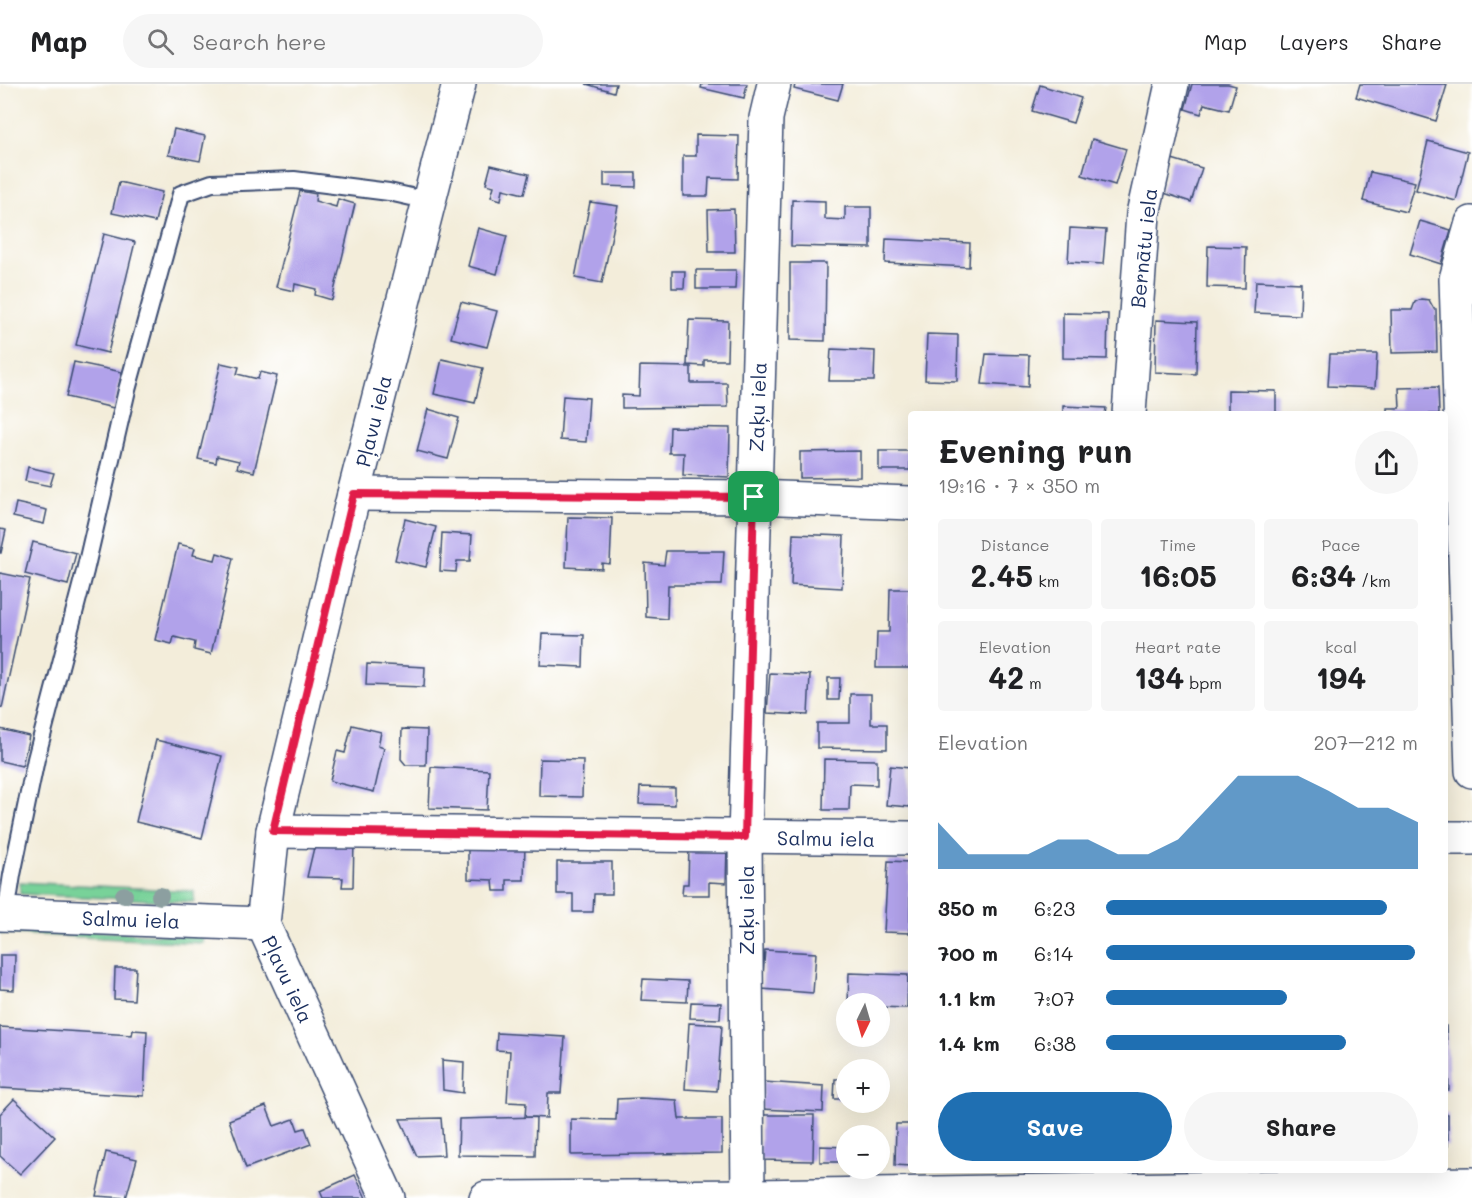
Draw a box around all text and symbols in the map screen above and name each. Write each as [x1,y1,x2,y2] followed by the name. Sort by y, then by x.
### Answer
[123,14,543,68] search box
[30,23,87,59] text: Map
[144,25,177,58] icon: search
[192,27,326,56] text: Search here
[1204,28,1247,55] text: Map
[1280,28,1349,55] text: Layers
[1382,28,1442,55] text: Share
[1124,187,1162,309] street label: Bernātu iela
[742,362,773,452] street label: Zaķu iela
[349,372,398,470] street label: Pļavu iela
[938,428,1132,471] text: Evening run
[1355,431,1418,494] button: share
[728,471,779,522] pin
[938,472,1100,498] text: 19:16 · 7 × 350 m
[737,480,770,513] icon: arrive
[981,534,1049,555] text: Distance
[1160,534,1196,555] text: Time
[1321,534,1361,555] text: Pace
[971,555,1033,595] text: 2.45
[1139,555,1217,595] text: 16:05
[1291,555,1356,595] text: 6:34
[1033,570,1059,591] text: km
[1356,570,1391,591] text: /km
[979,636,1051,657] text: Elevation
[1135,636,1221,657] text: Heart rate
[1325,636,1357,657] text: kcal
[988,657,1024,697] text: 42
[1134,657,1184,697] text: 134
[1316,657,1366,697] text: 194
[1024,672,1042,693] text: m
[1184,672,1222,693] text: bpm
[938,729,1028,755] text: Elevation
[1313,729,1418,755] text: 207–212 m
[777,824,875,852] street label: Salmu iela
[733,865,760,955] street label: Zaķu iela
[938,895,998,921] text: 350 m
[1034,895,1075,921] text: 6:23
[82,904,180,934] street label: Salmu iela
[256,931,320,1027] street label: Pļavu iela
[938,940,998,966] text: 700 m
[1034,940,1073,966] text: 6:14
[938,985,996,1011] text: 1.1 km
[1034,985,1075,1011] text: 7:07
[836,993,890,1047] north arrow
[836,993,890,1179] map controls
[938,1030,1000,1056] text: 1.4 km
[1034,1030,1076,1056] text: 6:38
[836,1059,890,1113] button: +
[938,1092,1172,1161] button: Save
[1184,1092,1418,1161] button: Share
[836,1125,890,1179] button: −

